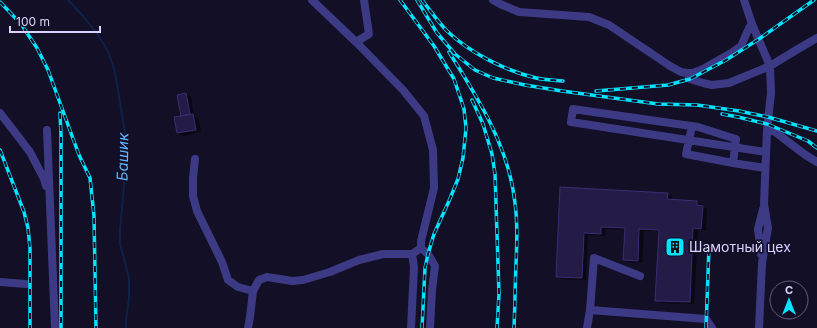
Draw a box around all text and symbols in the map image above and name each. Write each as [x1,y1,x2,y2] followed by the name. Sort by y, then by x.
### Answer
[10,8,100,34] scale bar
[16,14,50,29] text: 100 m
[113,132,132,181] water label: Башик
[664,236,686,258] building icon: Шамотный цех
[689,238,791,255] place label: Шамотный цех
[769,280,809,320] north arrow
[785,283,793,297] text: С

